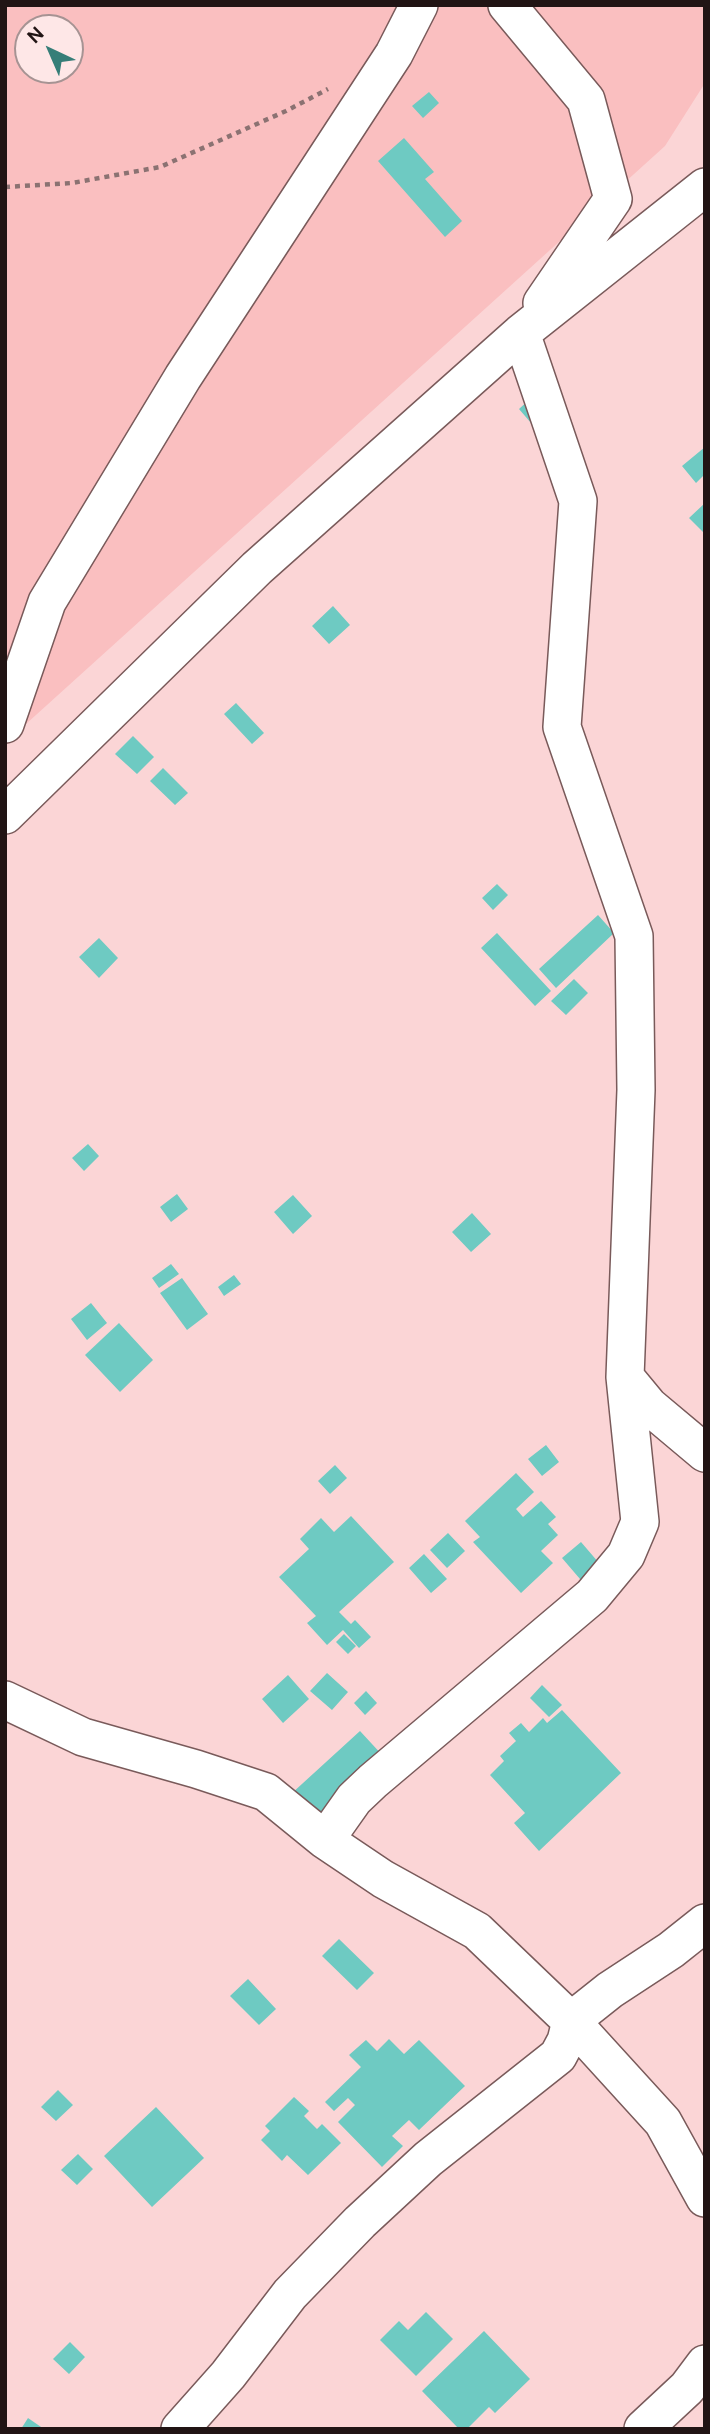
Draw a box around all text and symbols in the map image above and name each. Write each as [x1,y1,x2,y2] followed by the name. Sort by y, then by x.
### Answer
[14,14,84,84] north arrow
[22,21,49,49] text: N

